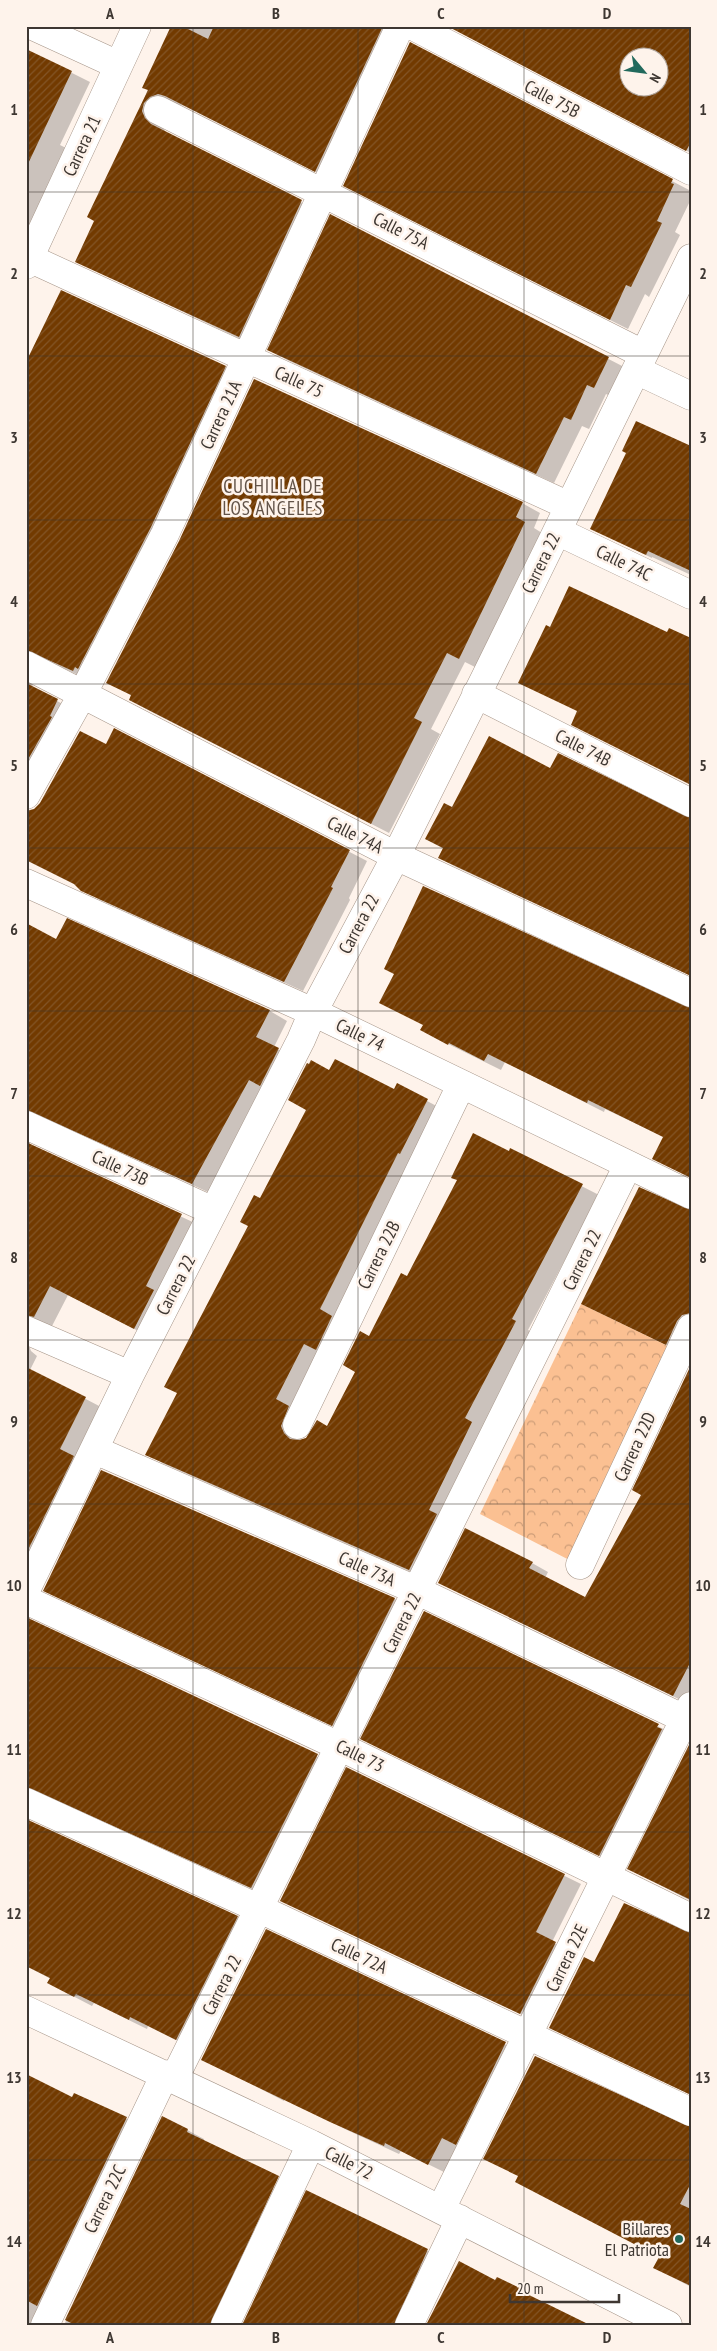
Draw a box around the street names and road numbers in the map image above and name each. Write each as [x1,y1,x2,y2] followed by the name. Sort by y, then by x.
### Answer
[521,74,584,123] street label: Calle 75B
[57,112,106,180] street label: Carrera 21
[369,207,433,255] street label: Calle 75A
[271,360,327,403] street label: Calle 75
[195,376,247,453] street label: Carrera 21A
[516,529,565,597] street label: Carrera 22
[593,539,656,586] street label: Calle 74C
[551,724,615,771] street label: Calle 74B
[323,811,387,859] street label: Calle 74A
[333,890,384,958] street label: Carrera 22
[332,1013,388,1056] street label: Calle 74
[88,1145,152,1191] street label: Calle 73B
[352,1217,405,1293] street label: Carrera 22B
[557,1226,606,1294] street label: Carrera 22
[151,1251,200,1319] street label: Carrera 22
[608,1408,661,1485] street label: Carrera 22D
[335,1546,400,1591] street label: Calle 73A
[377,1589,426,1657] street label: Carrera 22
[332,1734,388,1777] street label: Calle 73
[540,1920,593,1995] street label: Carrera 22E
[327,1933,392,1979] street label: Calle 72A
[197,1951,246,2019] street label: Carrera 22
[321,2141,377,2184] street label: Calle 72
[78,2161,131,2237] street label: Carrera 22C

